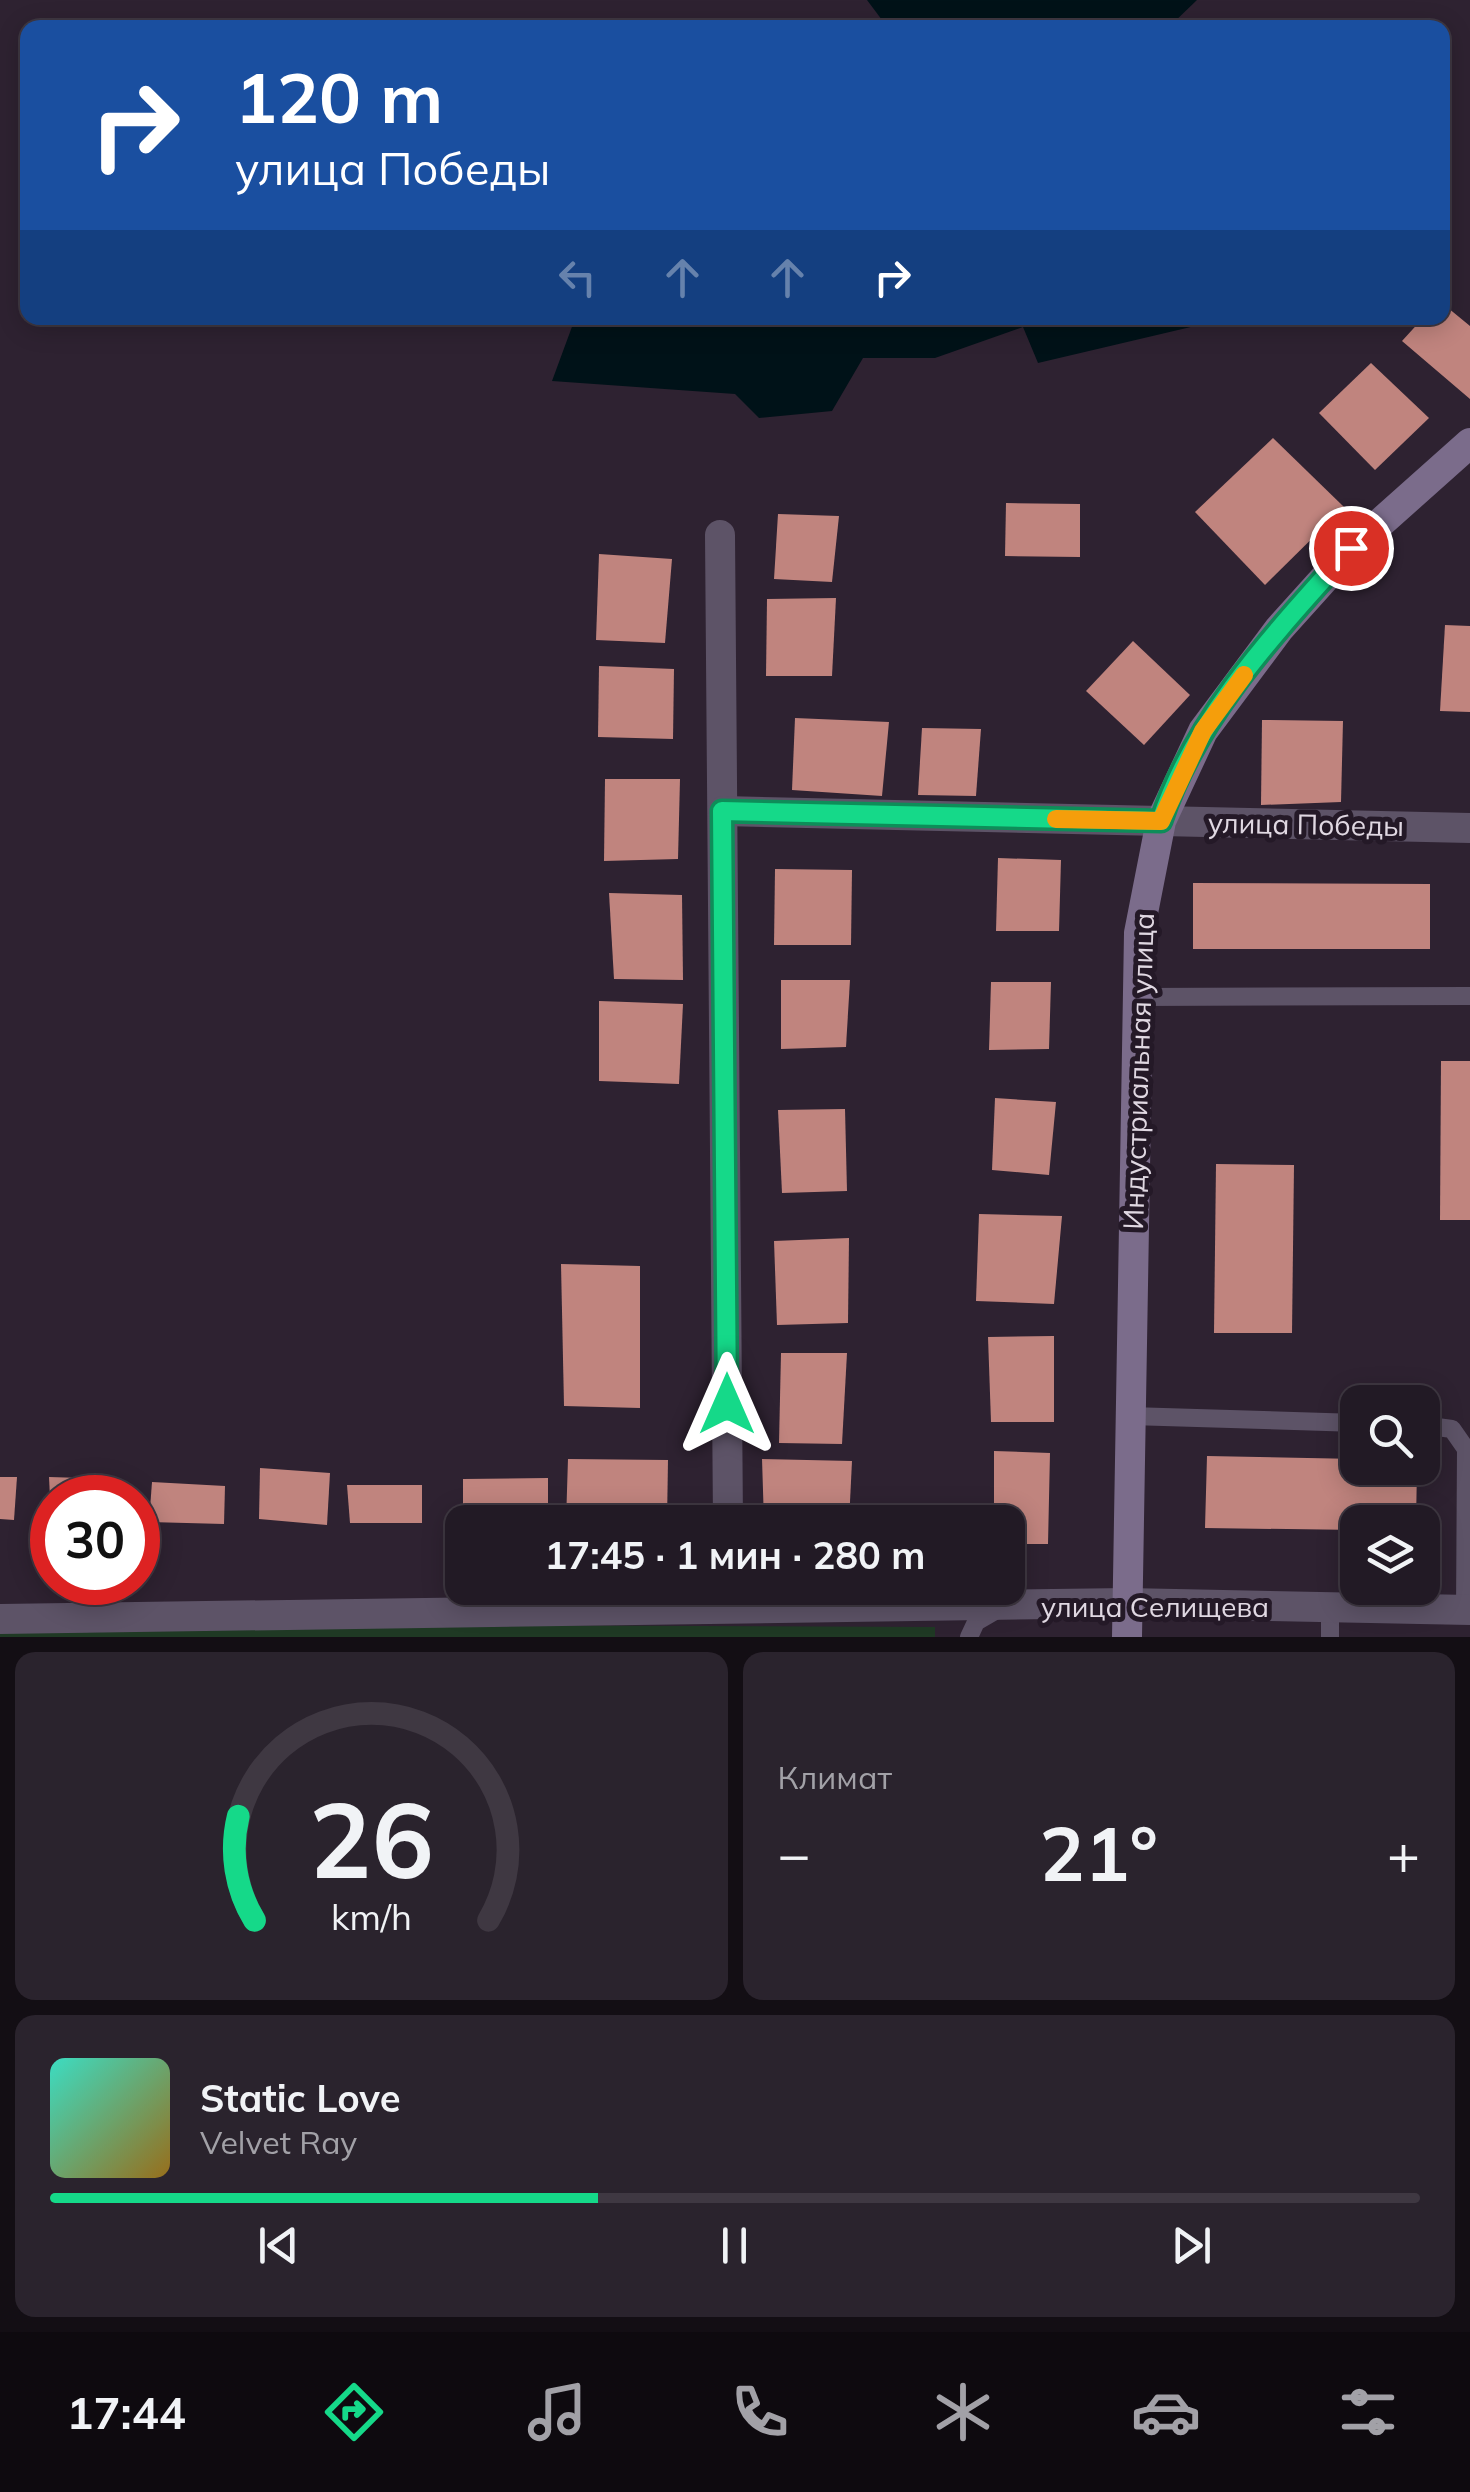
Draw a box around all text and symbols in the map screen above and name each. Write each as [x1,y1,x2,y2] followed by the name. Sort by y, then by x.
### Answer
[235,53,443,141] text: 120 m
[70,60,200,190] icon: right
[235,140,550,196] text: улица Победы
[550,250,605,305] icon: left
[655,250,710,305] icon: ahead
[760,250,815,305] icon: ahead
[865,250,920,305] icon: right
[1309,506,1394,591] pin
[1324,521,1379,576] icon: arrive
[1208,805,1404,843] street label: улица Победы
[1115,912,1161,1230] street label: Индустриальная улица
[675,1352,779,1456] position arrow
[1340,1385,1440,1605] map controls
[1340,1385,1440,1485] button: search
[30,1475,160,1605] speed limit sign: 30
[1340,1505,1440,1605] button: layers
[545,1531,925,1579] text: 17:45 · 1 мин · 280 m
[1041,1589,1269,1624] street label: улица Селищева
[778,1757,892,1797] text: Климат
[309,1773,434,1904] text: 26
[1040,1806,1158,1900] text: 21°
[778,1819,811,1888] text: −
[1387,1819,1420,1888] text: +
[331,1894,412,1939] text: km/h
[200,2074,401,2122] text: Static Love
[200,2122,357,2162] text: Velvet Ray
[251,2218,306,2273] icon: previous
[707,2218,762,2273] icon: pause
[1164,2218,1219,2273] icon: next
[319,2377,389,2447] icon: directions
[522,2377,592,2447] icon: music
[725,2377,795,2447] icon: phone
[928,2377,998,2447] icon: climate
[1131,2377,1201,2447] icon: car
[1333,2377,1403,2447] icon: filters
[66,2384,186,2440] text: 17:44

